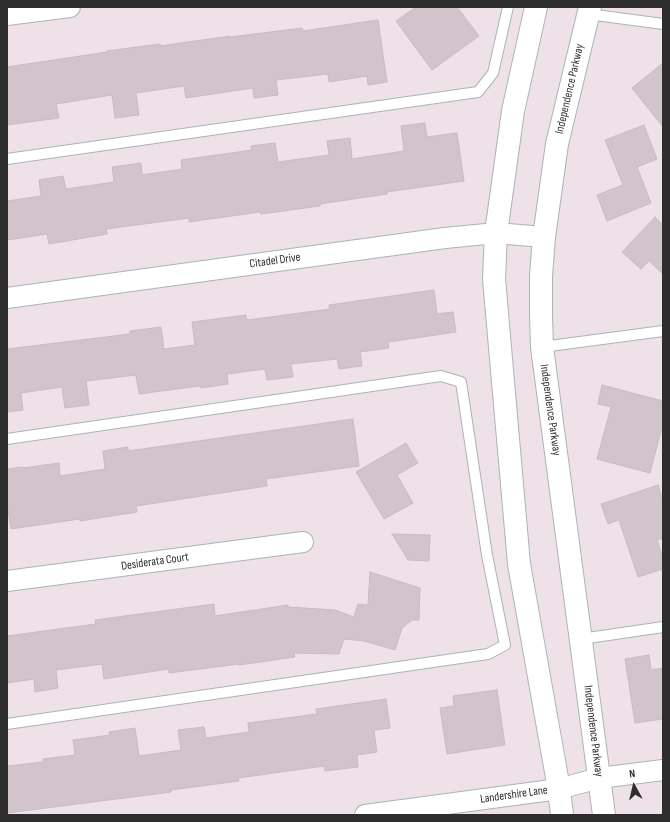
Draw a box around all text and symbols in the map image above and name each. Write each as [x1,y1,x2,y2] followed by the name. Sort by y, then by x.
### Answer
[553,43,587,135] street label: Independence Parkway
[249,250,301,272] street label: Citadel Drive
[536,363,564,457] street label: Independence Parkway
[120,550,190,574] street label: Desiderata Court
[580,684,606,778] street label: Independence Parkway
[614,766,654,806] north arrow
[628,767,636,780] text: N
[479,783,549,807] street label: Landershire Lane

